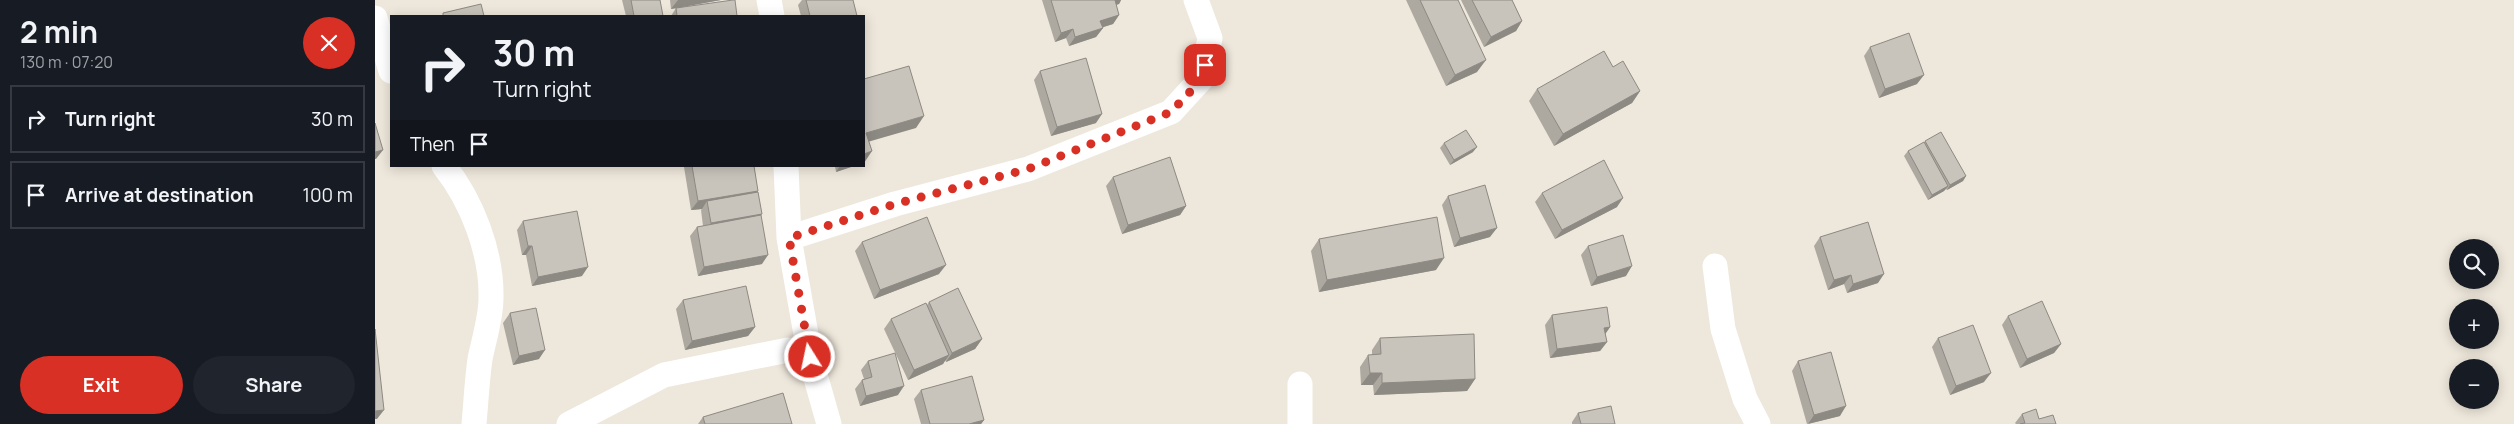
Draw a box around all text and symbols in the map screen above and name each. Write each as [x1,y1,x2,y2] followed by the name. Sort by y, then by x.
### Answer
[20,11,98,52] text: 2 min
[303,17,355,69] button: close
[493,29,575,77] text: 30 m
[410,35,475,100] icon: right
[1184,44,1226,86] pin
[20,51,113,73] text: 130 m · 07:20
[1191,51,1219,79] icon: arrive
[493,74,591,104] text: Turn right
[22,105,50,133] icon: right
[65,106,155,132] text: Turn right
[311,106,353,132] text: 30 m
[465,130,493,158] icon: arrive
[410,131,455,157] text: Then
[22,181,50,209] icon: arrive
[65,182,254,208] text: Arrive at destination
[302,182,353,208] text: 100 m
[2449,239,2499,409] map controls
[2449,239,2499,289] button: search
[2449,299,2499,349] button: +
[783,330,835,382] position arrow
[20,356,183,414] button: Exit
[193,356,355,414] button: Share
[2449,359,2499,409] button: −

